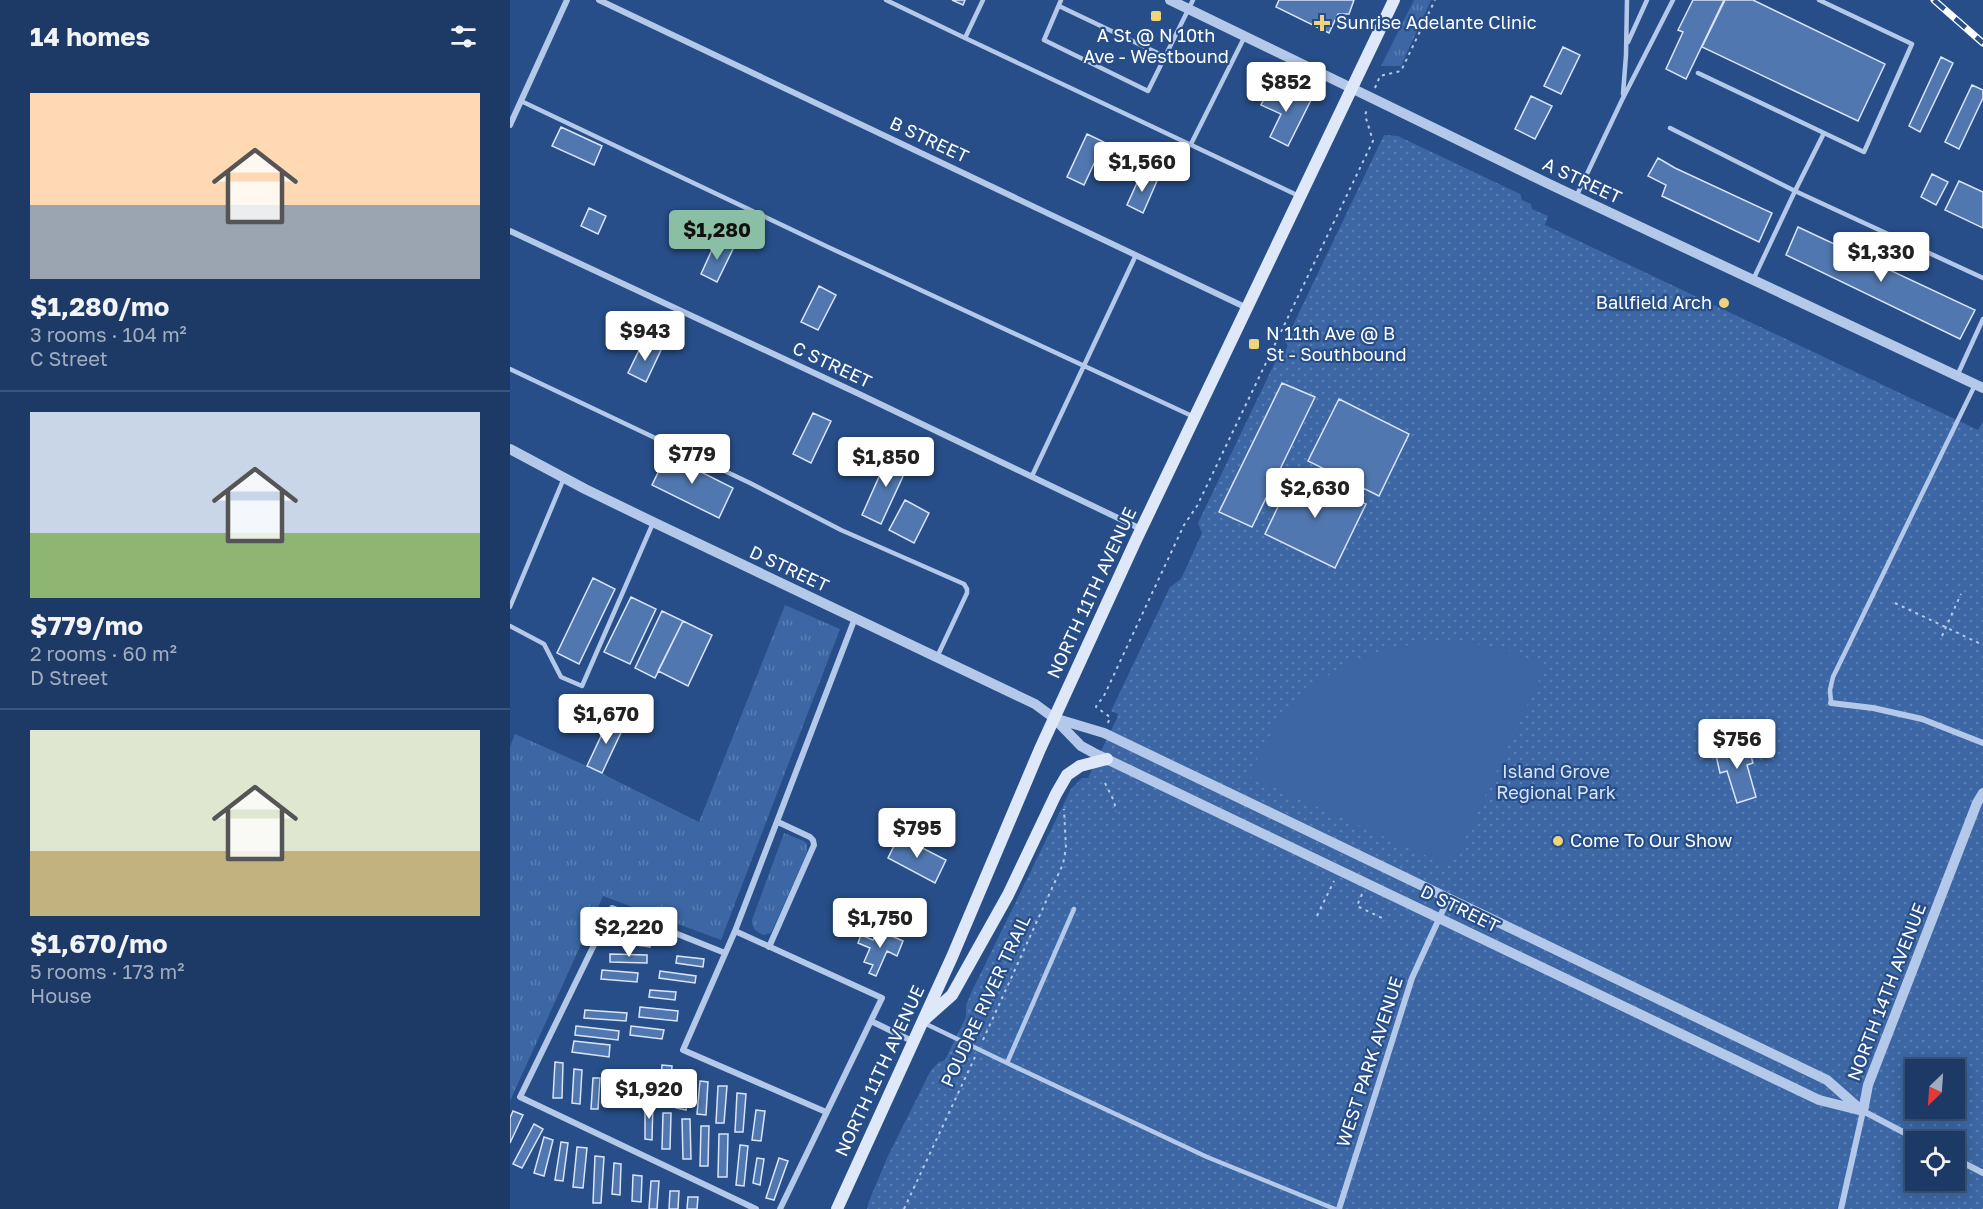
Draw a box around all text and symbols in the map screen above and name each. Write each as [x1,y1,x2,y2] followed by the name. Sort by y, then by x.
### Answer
[1149,9,1163,23] marker: A St @ N 10th Ave - Westbound
[1336,11,1537,33] place label: Sunrise Adelante Clinic
[1313,14,1331,32] marker: Sunrise Adelante Clinic
[447,20,480,53] icon: filters
[30,21,150,52] text: 14 homes
[1083,24,1229,67] place label: A St @ N 10th Ave - Westbound
[1250,62,1322,113] pin: $852
[1261,69,1311,93] text: $852
[886,111,972,167] street label: B STREET
[201,132,309,240] icon: home
[1093,142,1191,193] pin: $1,560
[1108,149,1176,173] text: $1,560
[1539,152,1625,208] street label: A STREET
[668,210,766,261] pin: $1,280
[683,217,751,241] text: $1,280
[1832,232,1930,283] pin: $1,330
[1847,239,1915,263] text: $1,330
[30,291,169,322] text: $1,280/mo
[1596,291,1712,313] place label: Ballfield Arch
[1717,296,1731,310] marker: Ballfield Arch
[609,311,681,362] pin: $943
[620,318,670,342] text: $943
[30,322,187,346] text: 3 rooms · 104 m²
[1266,322,1407,365] place label: N 11th Ave @ B St - Southbound
[789,336,875,392] street label: C STREET
[1247,337,1261,351] marker: N 11th Ave @ B St - Southbound
[30,346,108,370] text: C Street
[656,434,728,485] pin: $779
[837,437,935,488] pin: $1,850
[668,441,716,465] text: $779
[852,444,920,468] text: $1,850
[201,451,309,559] icon: home
[1266,468,1364,519] pin: $2,630
[1280,475,1350,499] text: $2,630
[1042,503,1140,682] street label: NORTH 11TH AVENUE
[746,540,833,596] street label: D STREET
[30,610,143,641] text: $779/mo
[30,641,177,665] text: 2 rooms · 60 m²
[30,665,108,689] text: D Street
[557,694,655,745] pin: $1,670
[573,701,639,725] text: $1,670
[1701,719,1773,770] pin: $756
[1712,726,1762,750] text: $756
[1496,760,1616,803] park label: Island Grove Regional Park
[201,769,309,877] icon: home
[881,808,953,859] pin: $795
[892,815,942,839] text: $795
[1570,829,1733,851] place label: Come To Our Show
[1551,834,1565,848] marker: Come To Our Show
[1417,880,1504,937] street label: D STREET
[831,898,929,949] pin: $1,750
[1842,900,1930,1084] street label: NORTH 14TH AVENUE
[847,905,913,929] text: $1,750
[580,907,678,958] pin: $2,220
[935,911,1035,1090] street label: POUDRE RIVER TRAIL
[594,914,664,938] text: $2,220
[30,928,168,959] text: $1,670/mo
[30,959,184,983] text: 5 rooms · 173 m²
[1331,974,1407,1150] street label: WEST PARK AVENUE
[830,981,928,1160] street label: NORTH 11TH AVENUE
[30,983,92,1007] text: House
[1905,1059,1965,1119] north arrow
[1905,1059,1965,1191] map controls
[600,1069,698,1120] pin: $1,920
[615,1076,683,1100] text: $1,920
[1905,1131,1965,1191] button: locate

